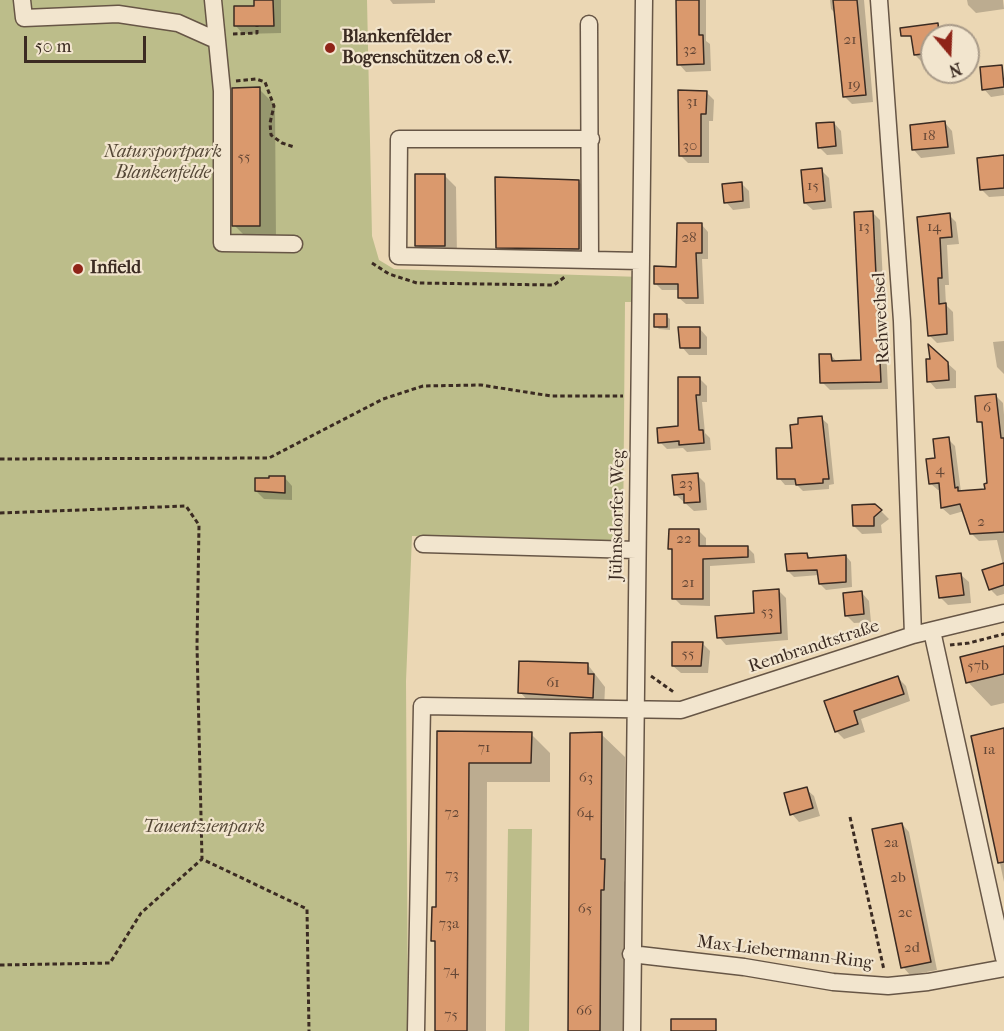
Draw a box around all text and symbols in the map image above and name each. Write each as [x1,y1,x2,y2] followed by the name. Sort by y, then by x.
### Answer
[27,24,148,62] scale bar
[920,24,980,84] north arrow
[342,27,512,70] place label: Blankenfelder Bogenschützen 08 e.V.
[843,31,857,49] house number: 21
[35,36,71,57] text: 50 m
[323,41,337,55] marker: Blankenfelder Bogenschützen 08 e.V.
[683,41,697,59] house number: 32
[947,59,964,81] text: N
[847,76,861,94] house number: 19
[686,93,698,111] house number: 31
[923,127,935,145] house number: 18
[683,137,697,155] house number: 30
[104,142,222,184] park label: Natursportpark Blankenfelde
[238,148,250,166] house number: 55
[807,177,819,195] house number: 15
[858,218,870,236] house number: 13
[927,218,941,236] house number: 14
[681,229,697,247] house number: 28
[90,258,141,280] place label: Infield
[71,262,85,276] marker: Infield
[869,272,895,364] street label: Rehwechsel
[983,399,991,417] house number: 6
[606,449,630,581] street label: Jühnsdorfer Weg
[936,461,944,479] house number: 4
[679,475,693,493] house number: 23
[977,513,985,531] house number: 2
[676,530,692,548] house number: 22
[681,574,695,592] house number: 21
[761,603,773,621] house number: 53
[746,616,882,678] street label: Rembrandtstraße
[682,645,694,663] house number: 55
[967,657,989,675] house number: 57b
[546,674,560,692] house number: 61
[478,739,490,757] house number: 71
[983,741,995,759] house number: 1a
[579,769,593,787] house number: 63
[445,804,459,822] house number: 72
[577,804,593,822] house number: 64
[143,817,265,839] park label: Tauentzienpark
[884,834,898,852] house number: 2a
[445,866,459,884] house number: 73
[890,869,906,887] house number: 2b
[578,900,592,918] house number: 65
[898,904,912,922] house number: 2c
[439,915,459,933] house number: 73a
[696,931,874,975] street label: Max-Liebermann-Ring
[904,939,920,957] house number: 2d
[443,962,459,980] house number: 74
[576,1002,592,1020] house number: 66
[444,1006,458,1024] house number: 75

